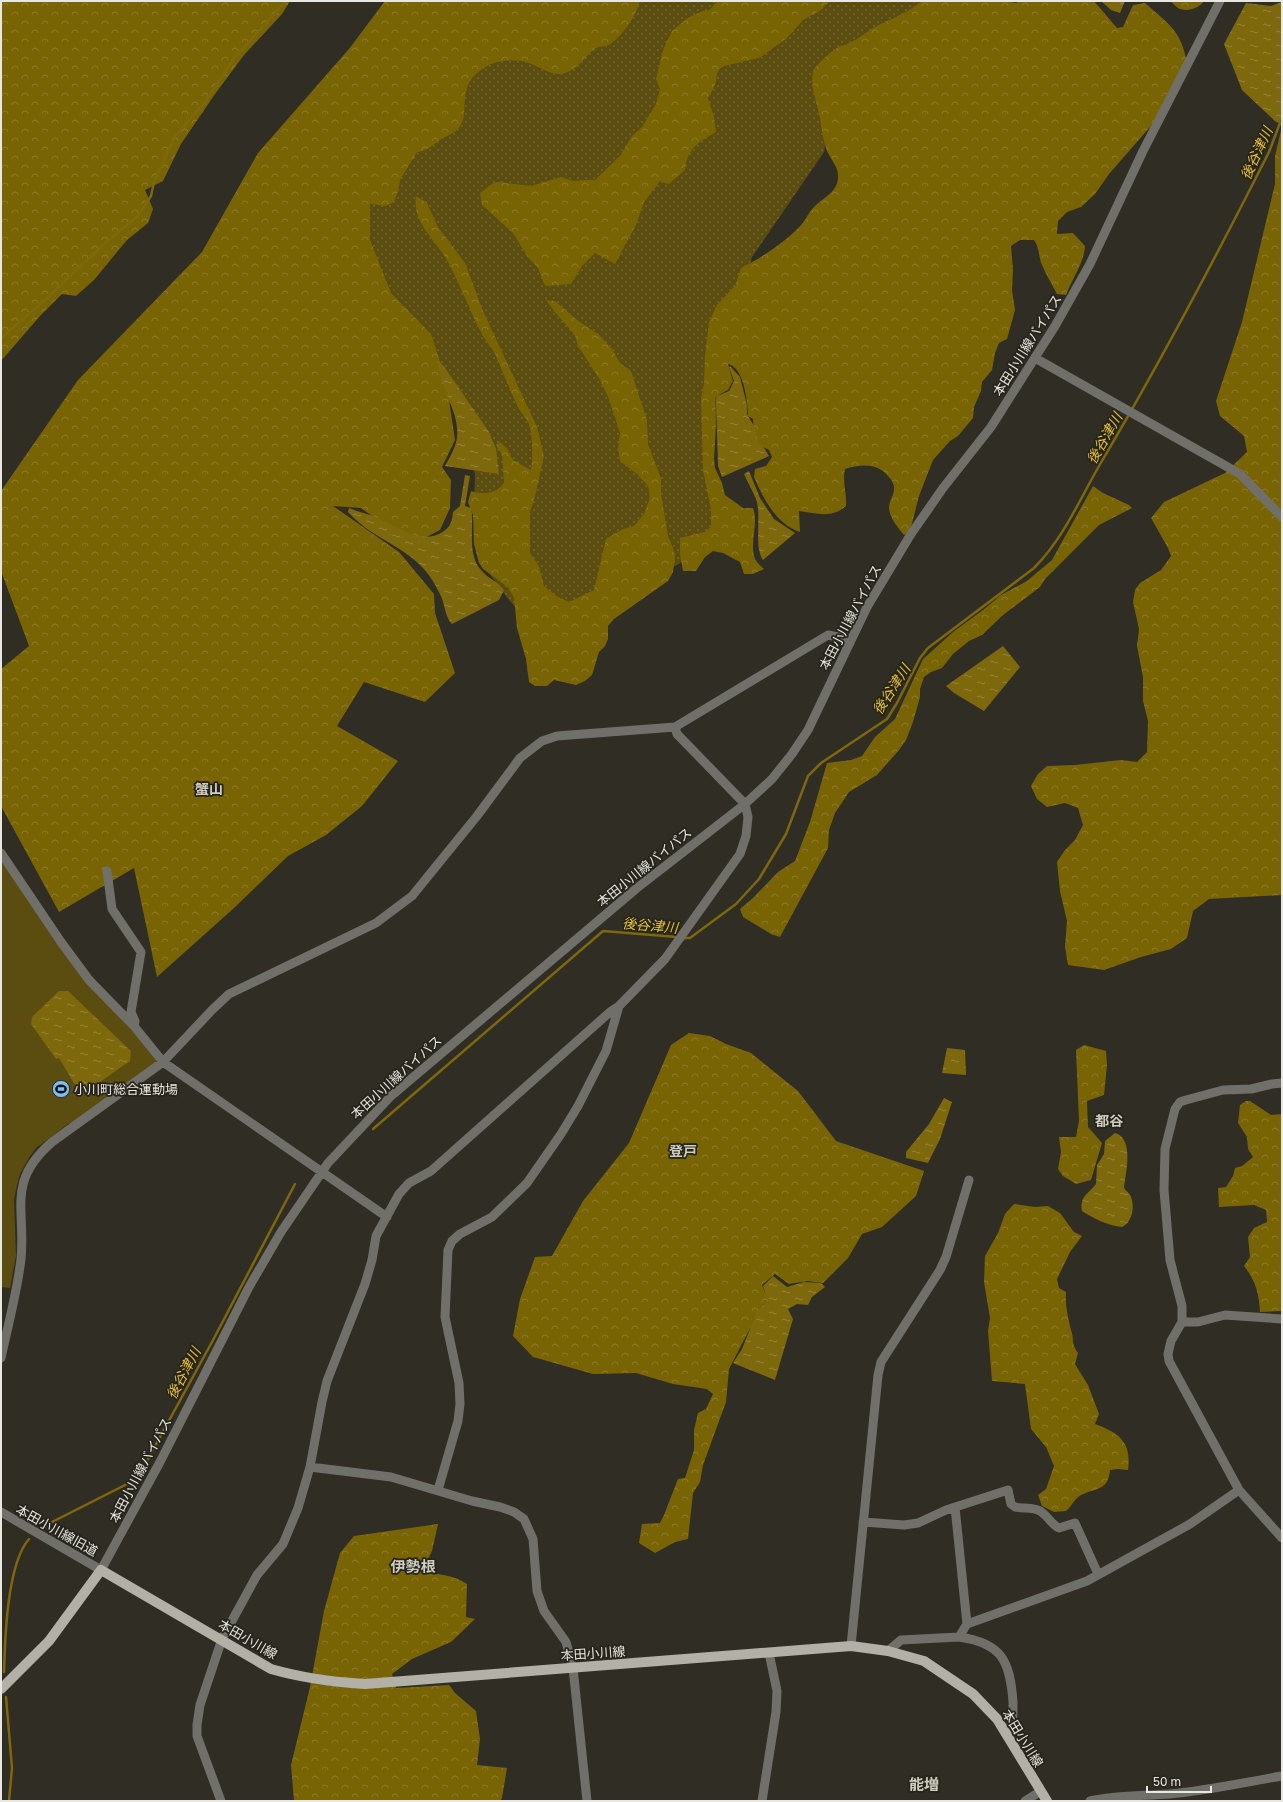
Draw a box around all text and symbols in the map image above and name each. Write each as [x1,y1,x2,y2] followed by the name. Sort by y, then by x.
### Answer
[1236,122,1276,182] water label: 後谷津川
[989,291,1065,399] street label: 本田小川線バイパス
[1083,408,1126,466] water label: 後谷津川
[816,562,884,672] street label: 本田小川線バイパス
[869,659,914,717] water label: 後谷津川
[195,780,223,797] district label: 蟹山
[594,824,694,910] street label: 本田小川線バイパス
[621,914,681,936] water label: 後谷津川
[347,1032,445,1122] street label: 本田小川線バイパス
[51,1079,71,1099] sports icon: 小川町総合運動場
[74,1081,178,1097] place label: 小川町総合運動場
[1095,1112,1124,1129] district label: 都谷
[669,1142,697,1159] district label: 登戸
[162,1343,205,1402] water label: 後谷津川
[106,1415,174,1525] street label: 本田小川線バイパス
[13,1501,101,1559] street label: 本田小川線旧道
[390,1557,436,1575] district label: 伊勢根
[216,1616,280,1662] street label: 本田小川線
[560,1643,626,1663] street label: 本田小川線
[999,1706,1047,1770] street label: 本田小川線
[1147,1768,1211,1794] scale bar
[1153,1774,1181,1789] text: 50 m
[909,1775,939,1793] district label: 能増

